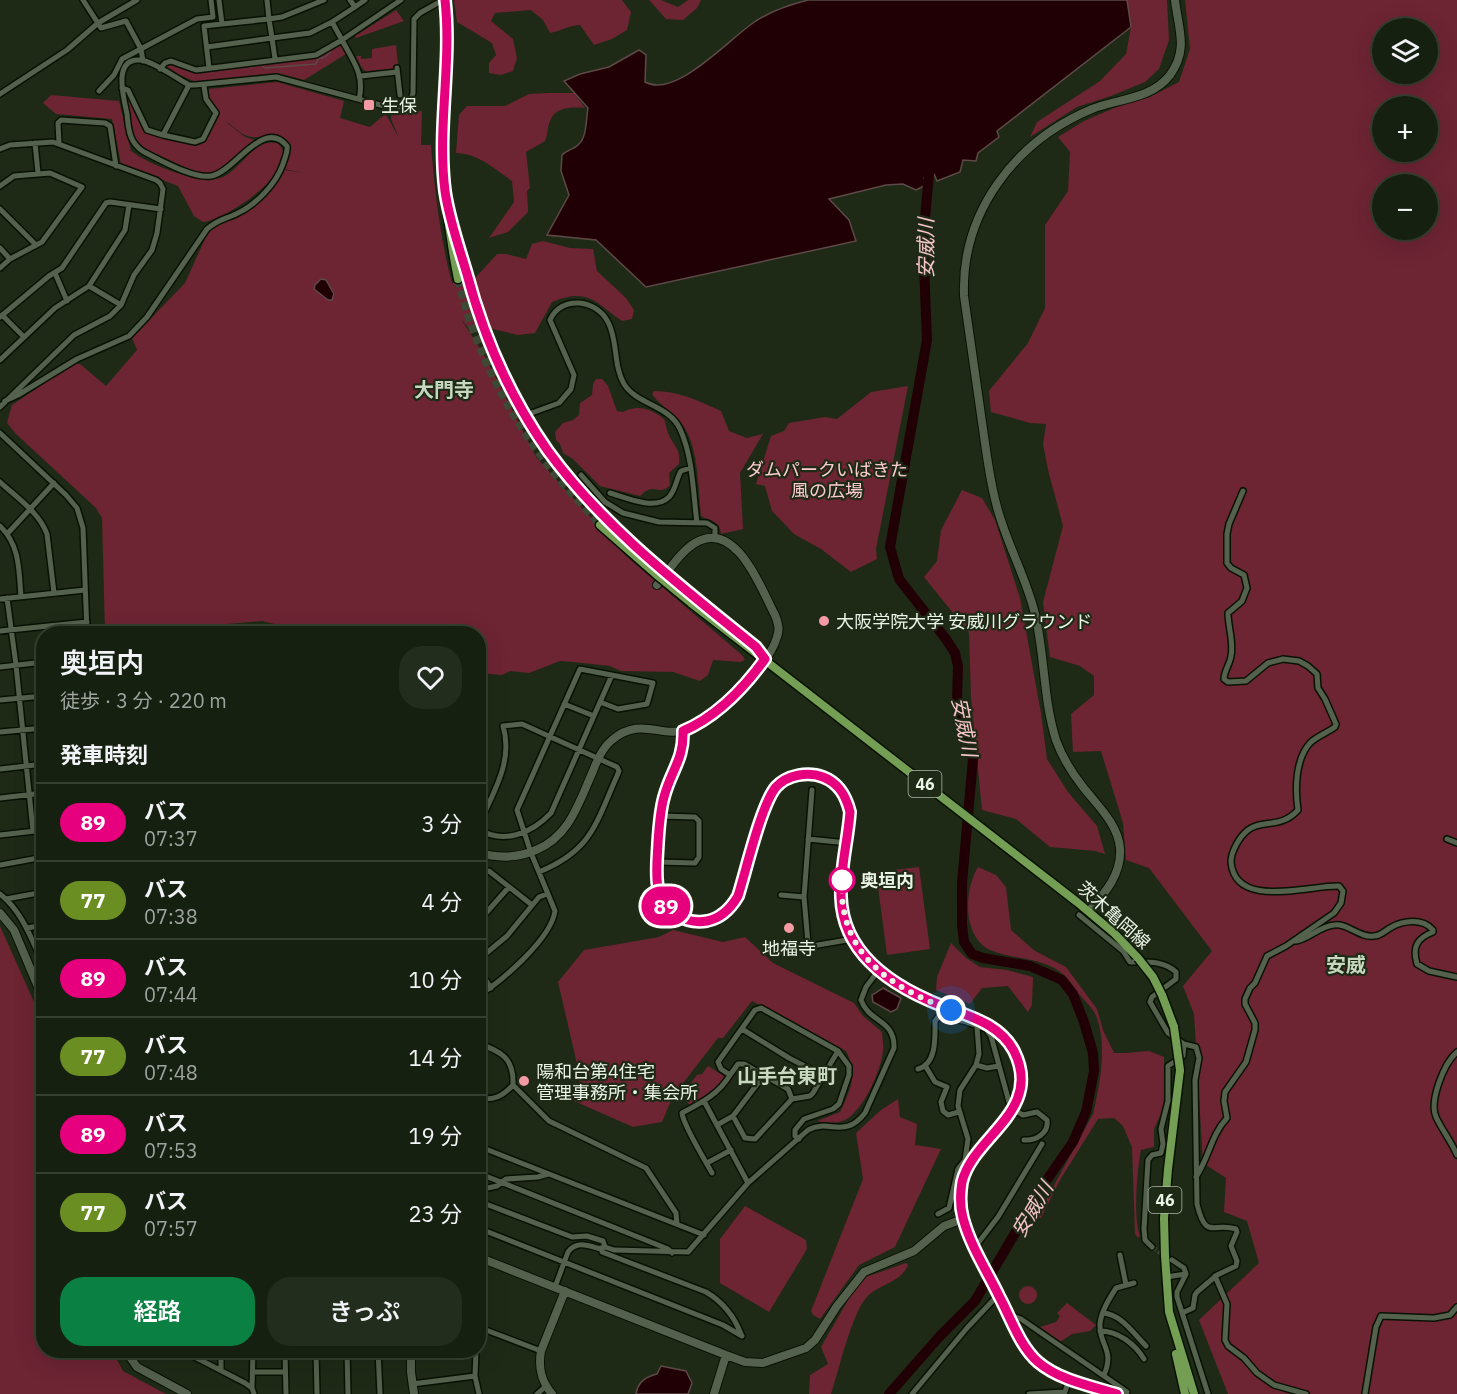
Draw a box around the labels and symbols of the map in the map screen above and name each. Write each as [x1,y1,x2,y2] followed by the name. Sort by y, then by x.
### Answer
[381,94,417,117] place label: 生保
[362,98,376,112] marker: 生保
[912,216,939,278] water label: 安威川
[414,376,474,403] district label: 大門寺
[746,458,908,502] park label: ダムパークいばきた 風の広場
[836,610,1092,633] place label: 大阪学院大学 安威川グラウンド
[817,614,831,628] marker: 大阪学院大学 安威川グラウンド
[946,695,984,761] water label: 安威川
[908,771,942,797] road number: 46
[829,867,855,893] marker: 奥垣内
[860,869,914,892] place label: 奥垣内
[1073,876,1155,954] street label: 茨木亀岡線
[639,886,693,926] line badge: 89
[782,921,796,935] marker: 地福寺
[762,937,816,960] place label: 地福寺
[1326,951,1366,978] district label: 安威
[936,995,966,1025] your location
[536,1060,698,1104] place label: 陽和台第4住宅 管理事務所・集会所
[737,1062,837,1089] district label: 山手台東町
[517,1074,531,1088] marker: 陽和台第4住宅 管理事務所・集会所
[1005,1175,1060,1242] water label: 安威川
[1148,1187,1182,1213] road number: 46

